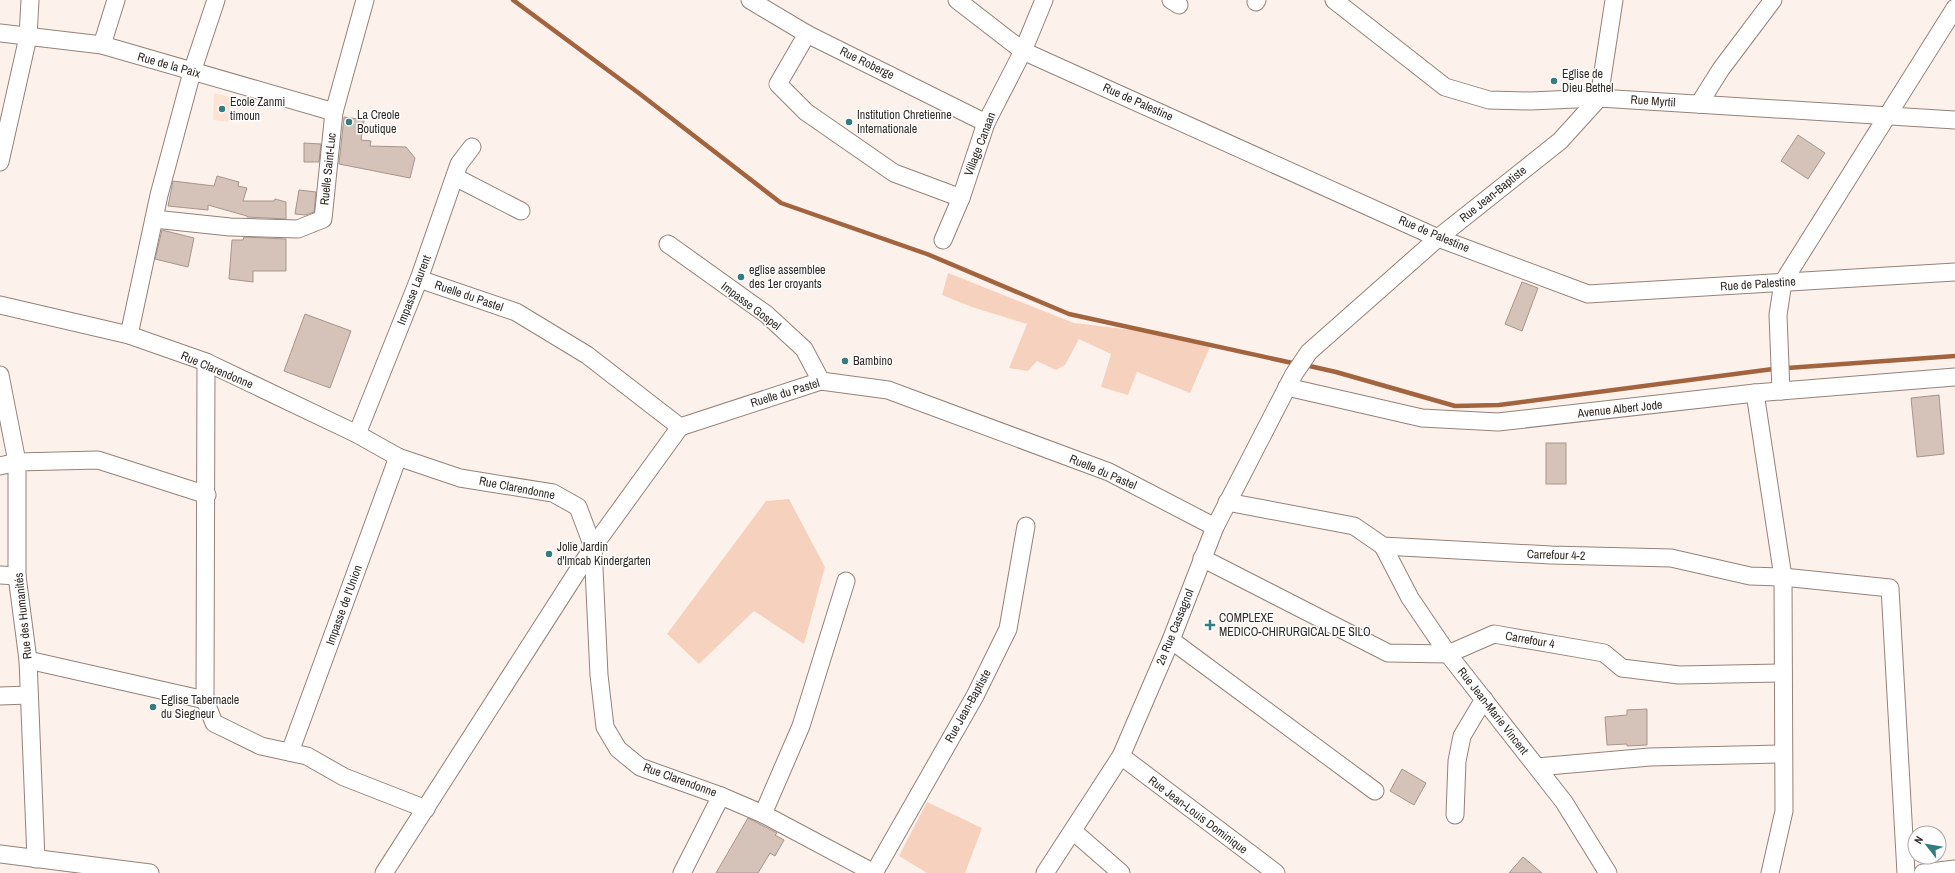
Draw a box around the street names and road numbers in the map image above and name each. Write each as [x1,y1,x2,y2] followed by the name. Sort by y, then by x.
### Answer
[837,43,897,83] street label: Rue Roberge
[136,48,202,82] street label: Rue de la Paix
[1100,79,1176,125] street label: Rue de Palestine
[1630,91,1676,111] street label: Rue Myrtil
[961,110,999,178] street label: Village Canaan
[316,132,340,206] street label: Ruelle Saint-Luc
[1456,162,1530,226] street label: Rue Jean-Baptiste
[1396,212,1472,256] street label: Rue de Palestine
[393,253,435,327] street label: Impasse Laurent
[1720,273,1796,295] street label: Rue de Palestine
[433,277,505,315] street label: Ruelle du Pastel
[718,278,784,334] street label: Impasse Gospel
[178,348,256,392] street label: Rue Clarendonne
[748,375,822,411] street label: Ruelle du Pastel
[1576,397,1663,422] street label: Avenue Albert Jode
[1067,451,1139,493] street label: Ruelle du Pastel
[478,473,556,503] street label: Rue Clarendonne
[1526,546,1586,564] street label: Carrefour 4-2
[322,563,366,647] street label: Impasse de l'Union
[10,572,36,660] street label: Rue des Humanités
[1152,586,1198,668] street label: 2e Rue Cassagnol
[1504,628,1556,652] street label: Carrefour 4
[1454,664,1532,758] street label: Rue Jean-Marie Vincent
[941,666,995,746] street label: Rue Jean-Baptiste
[641,759,719,801] street label: Rue Clarendonne
[1145,772,1251,858] street label: Rue Jean-Louis Dominique

